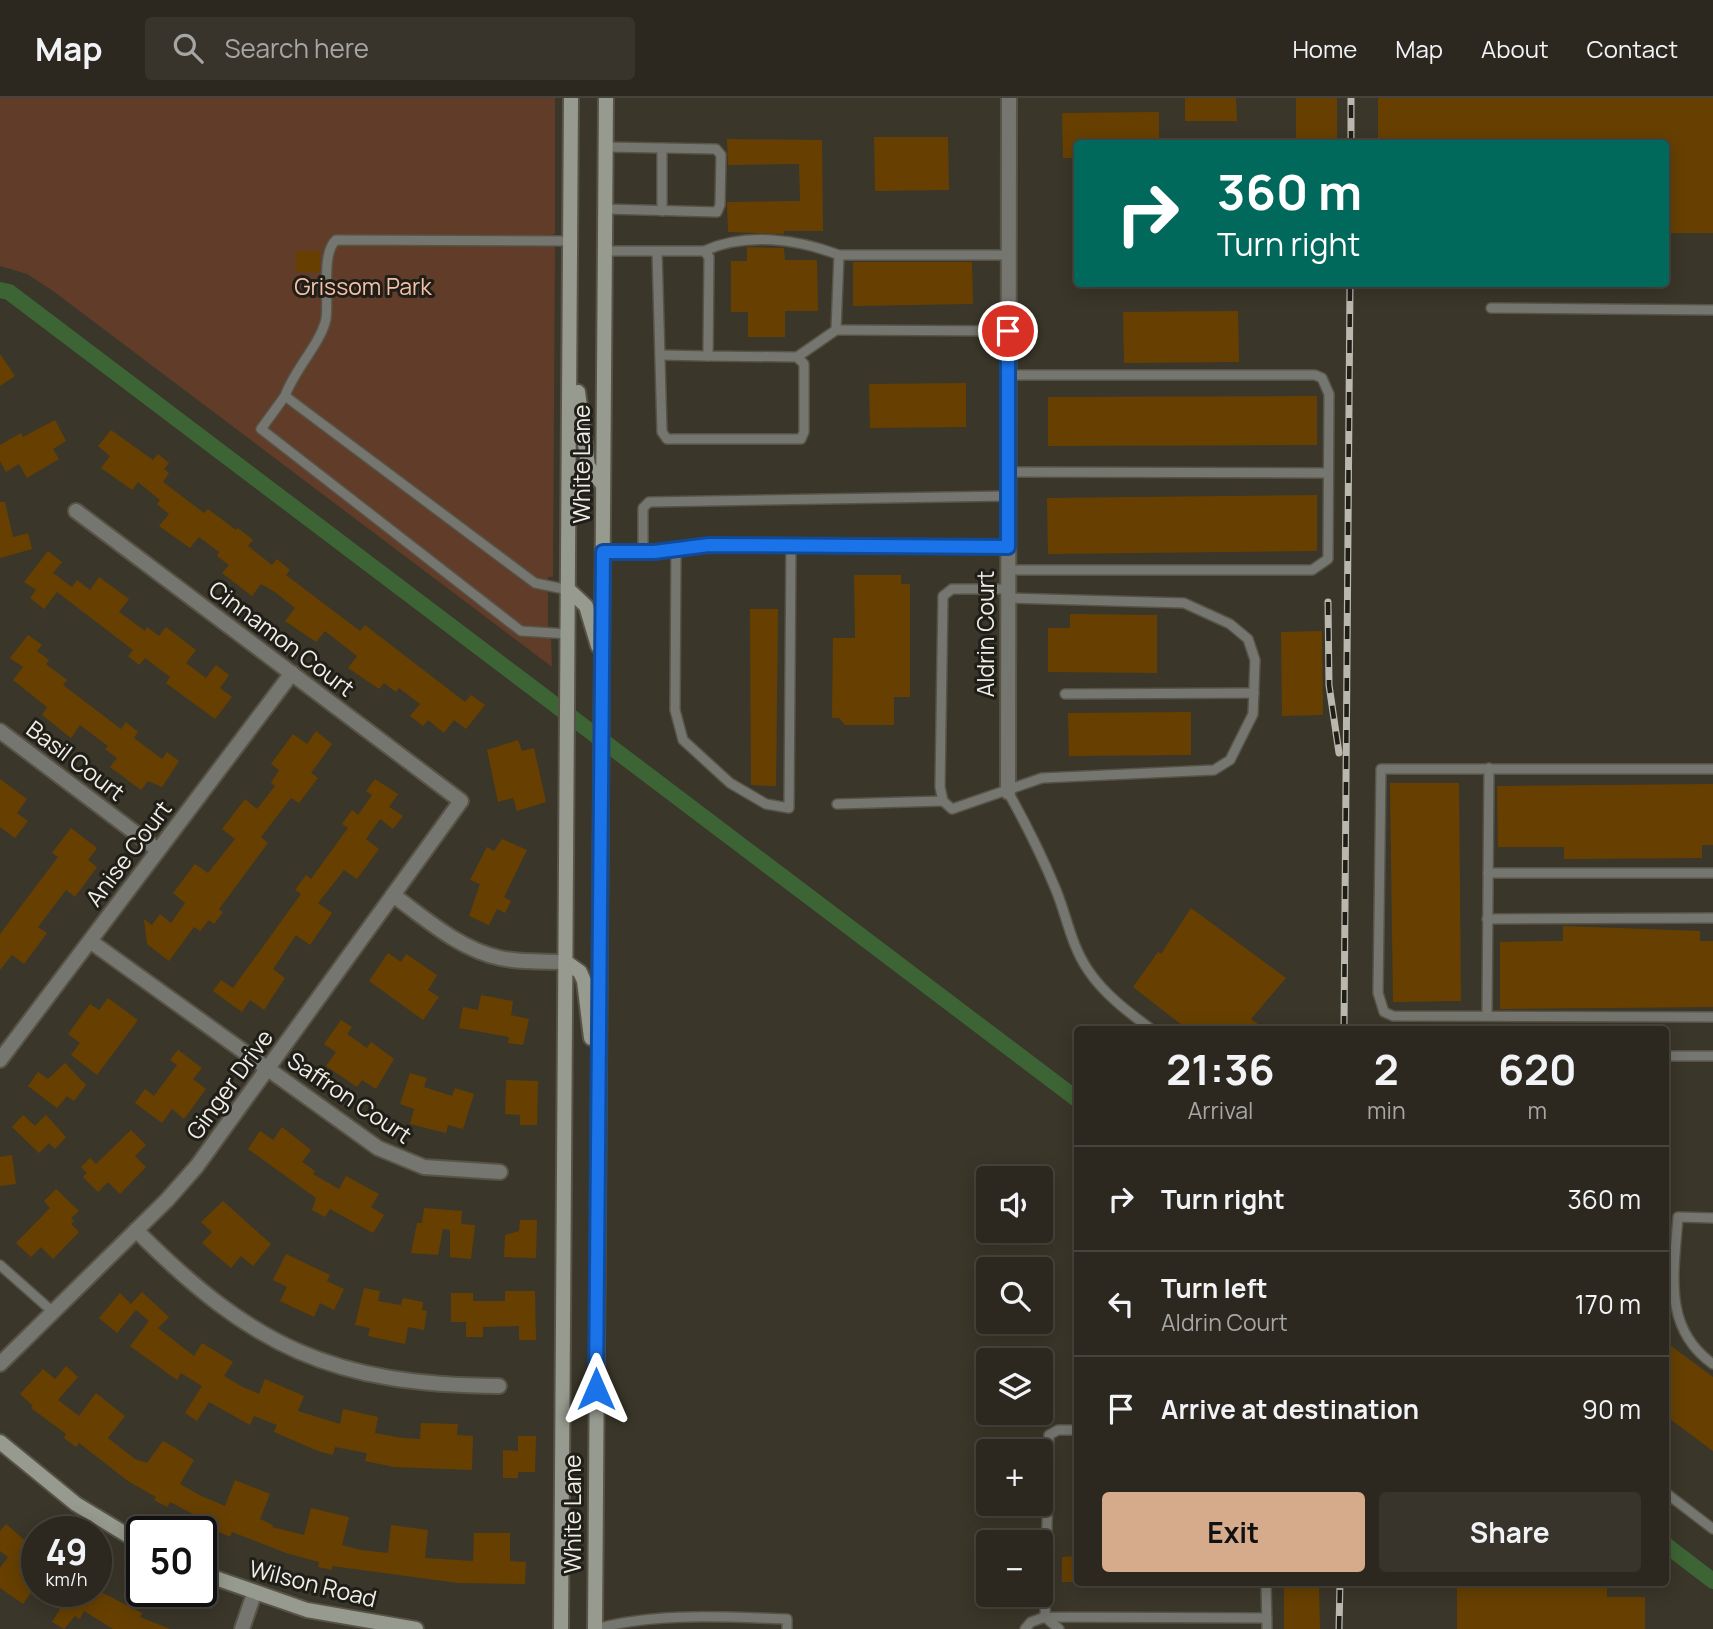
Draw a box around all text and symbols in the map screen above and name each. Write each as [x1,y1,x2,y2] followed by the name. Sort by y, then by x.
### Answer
[145,17,635,80] search box
[35,26,103,71] text: Map
[169,29,207,67] icon: search
[225,30,369,66] text: Search here
[1292,32,1357,65] text: Home
[1395,32,1443,65] text: Map
[1481,32,1549,65] text: About
[1587,32,1678,65] text: Contact
[1217,158,1362,225] text: 360 m
[1102,168,1193,259] icon: right
[1217,222,1360,266] text: Turn right
[294,270,432,302] park label: Grissom Park
[978,301,1038,361] pin
[989,312,1027,350] icon: arrive
[565,405,597,523] street label: White Lane
[969,571,1001,697] street label: Aldrin Court
[203,573,361,703] street label: Cinnamon Court
[20,712,132,808] street label: Basil Court
[78,793,178,913] street label: Anise Court
[178,1022,280,1146] street label: Ginger Drive
[1166,1040,1275,1098] text: 21:36
[1374,1040,1399,1098] text: 2
[1498,1040,1577,1098] text: 620
[282,1044,418,1150] street label: Saffron Court
[1188,1094,1253,1126] text: Arrival
[1367,1094,1406,1126] text: min
[1528,1094,1547,1126] text: m
[976,1166,1053,1607] map controls
[976,1166,1053,1243] button: sound
[1102,1180,1140,1218] icon: right
[1161,1181,1285,1217] text: Turn right
[1567,1181,1641,1217] text: 360 m
[976,1257,1053,1334] button: search
[1161,1270,1268,1306] text: Turn left
[1102,1285,1140,1323] icon: left
[1575,1286,1641,1322] text: 170 m
[1161,1306,1288,1338] text: Aldrin Court
[976,1348,1053,1425] button: layers
[559,1352,633,1426] position arrow
[1102,1390,1140,1428] icon: arrive
[1161,1391,1419,1427] text: Arrive at destination
[1582,1391,1641,1427] text: 90 m
[976,1439,1053,1516] button: +
[556,1455,588,1573] street label: White Lane
[1102,1492,1365,1572] button: Exit
[1379,1492,1641,1572] button: Share
[126,1516,217,1607] speed limit sign: 50
[45,1528,88,1576] text: 49
[976,1530,1053,1607] button: −
[246,1552,380,1614] street label: Wilson Road
[46,1567,87,1591] text: km/h

